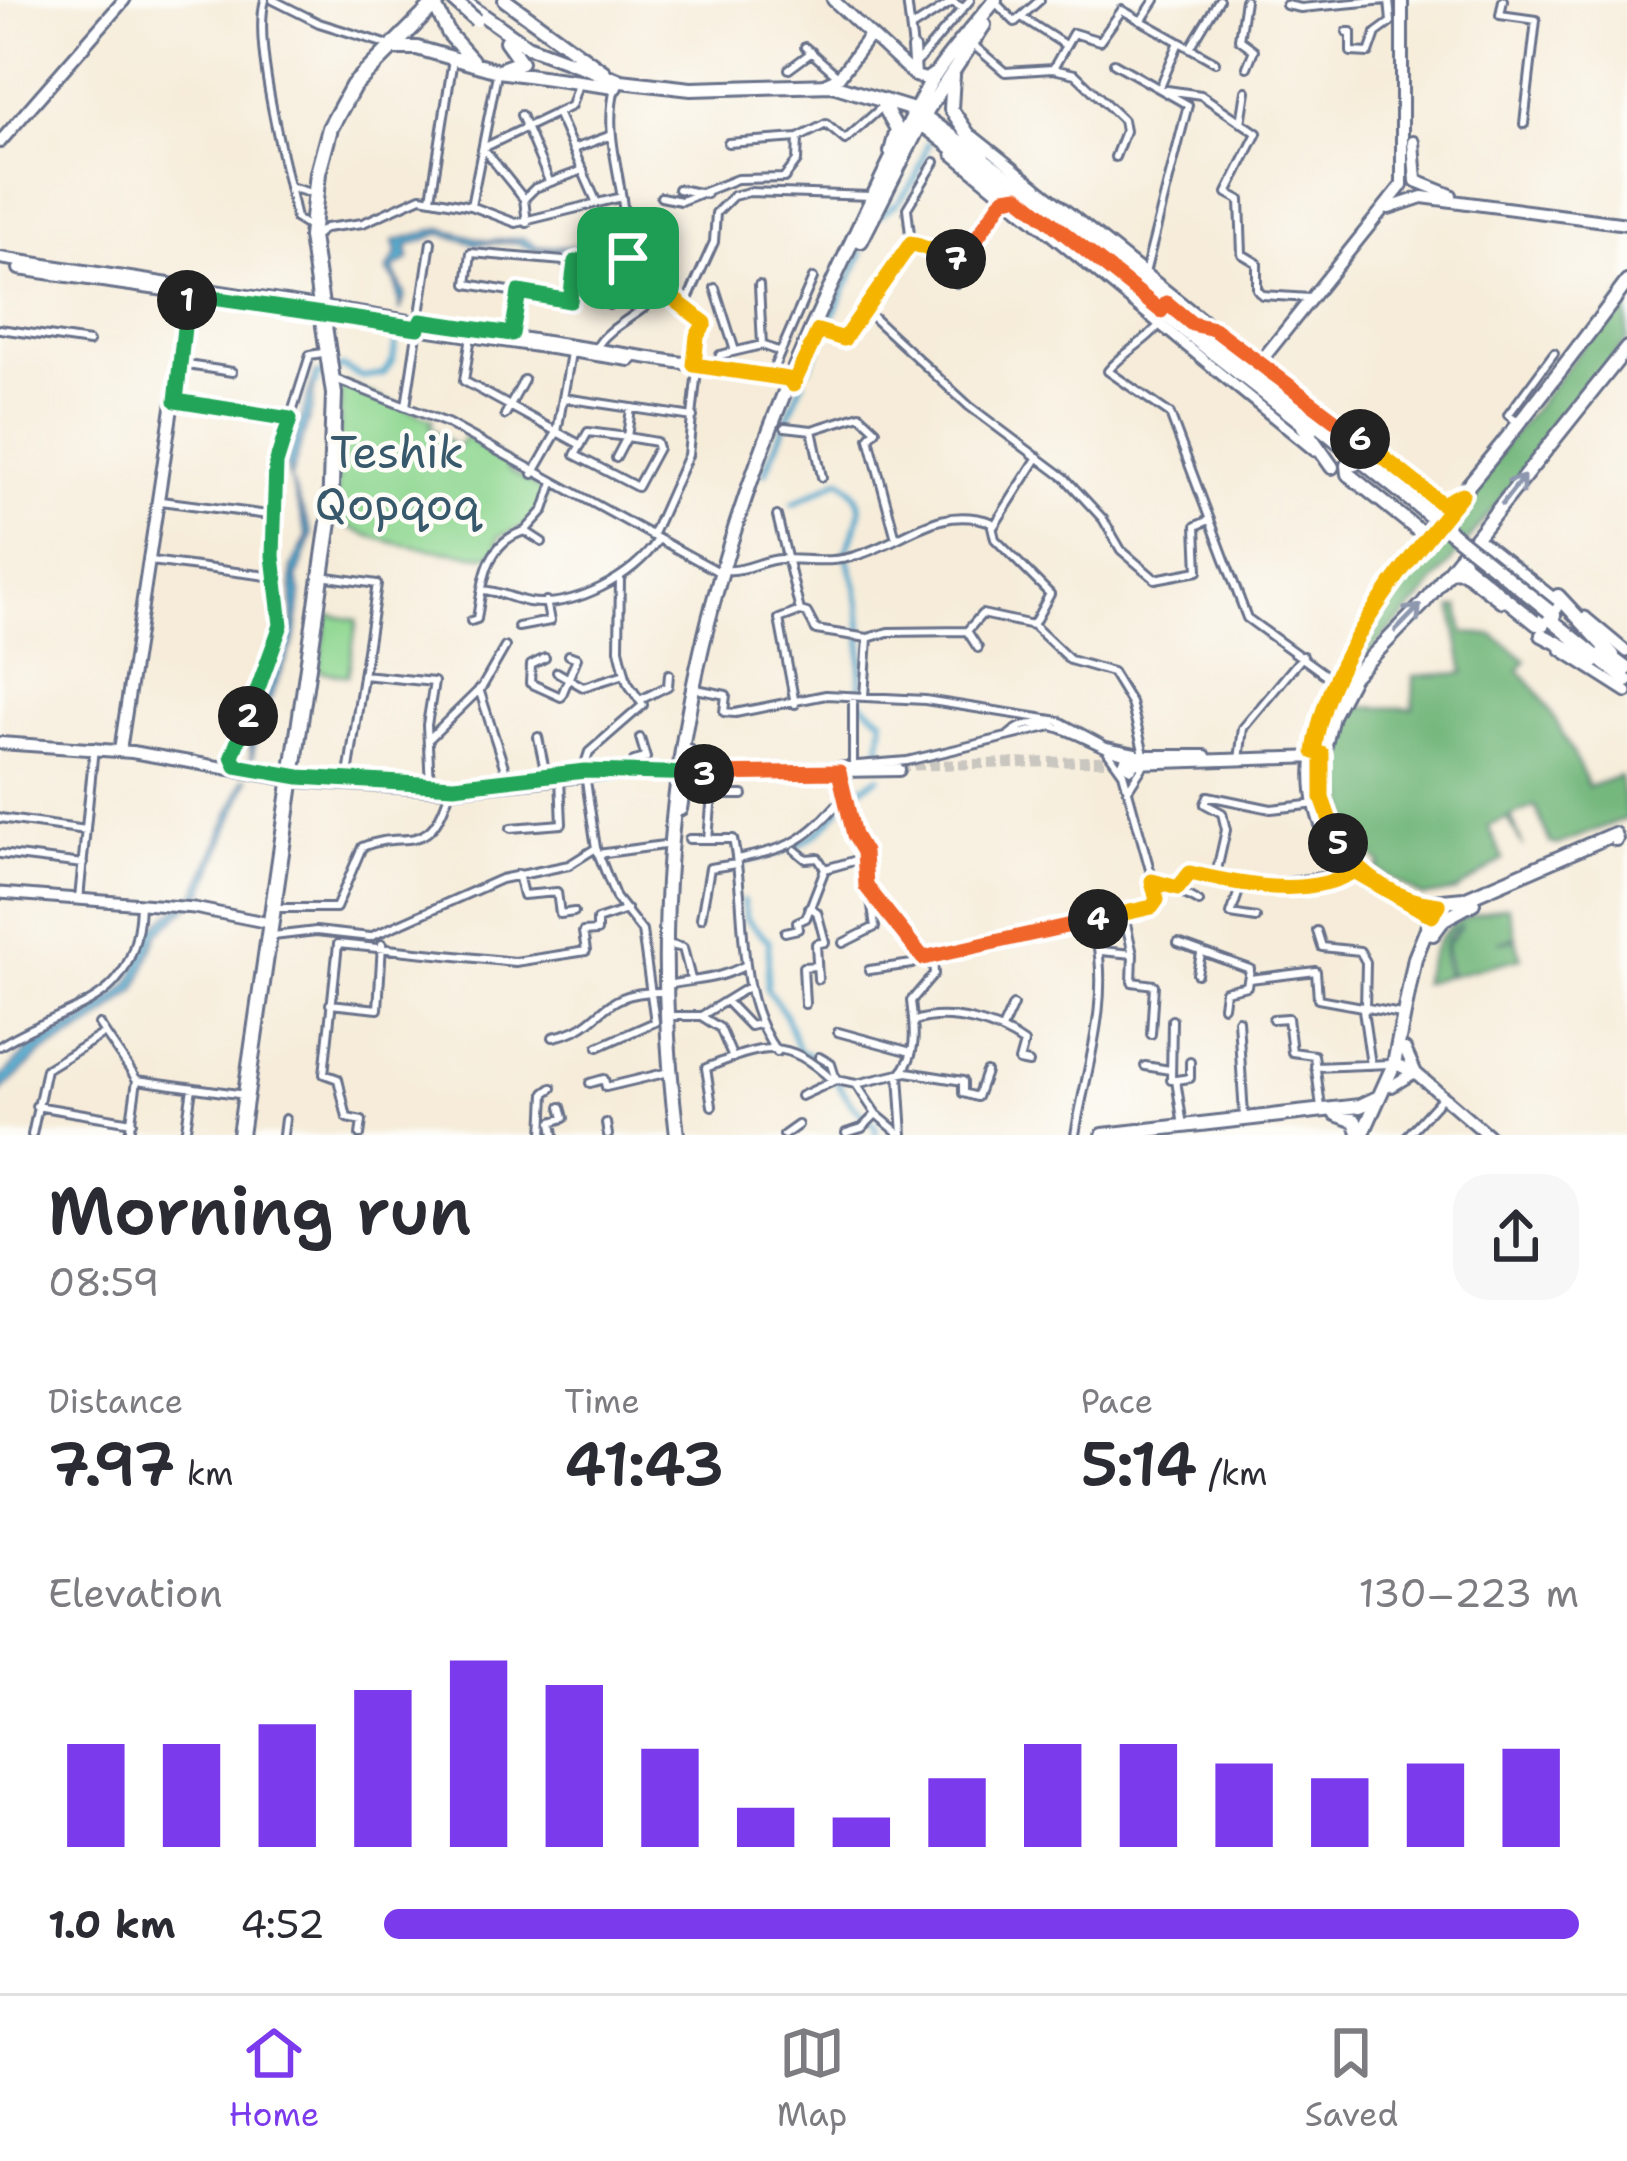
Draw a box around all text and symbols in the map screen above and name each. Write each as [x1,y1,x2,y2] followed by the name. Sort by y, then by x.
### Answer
[577,207,679,309] pin
[595,225,661,291] icon: arrive
[926,229,986,289] pin: 7
[944,236,968,281] text: 7
[157,270,217,330] pin: 1
[179,277,195,322] text: 1
[1330,409,1390,469] pin: 6
[1348,416,1372,461] text: 6
[315,422,483,534] park label: Teshik Qopqoq
[1499,475,1526,507] one-way arrow
[1394,604,1422,634] one-way arrow
[218,686,278,746] pin: 2
[236,693,260,738] text: 2
[674,744,734,804] pin: 3
[692,751,716,796] text: 3
[1308,813,1368,873] pin: 5
[1328,820,1348,865] text: 5
[1068,889,1128,949] pin: 4
[1086,896,1110,941] text: 4
[48,1167,472,1255] text: Morning run
[1453,1174,1579,1300] button: share
[48,1256,160,1308] text: 08:59
[48,1379,183,1424] text: Distance
[564,1379,640,1424] text: Time
[1081,1379,1153,1424] text: Pace
[48,1424,176,1504] text: 7.97
[564,1424,724,1504] text: 41:43
[1081,1424,1197,1504] text: 5:14
[176,1451,234,1496] text: km
[1197,1451,1268,1496] text: /km
[48,1567,223,1619] text: Elevation
[1359,1567,1579,1619] text: 130–223 m
[48,1898,175,1950] text: 1.0 km
[240,1898,325,1950] text: 4:52
[229,2020,319,2137] tab: Home
[777,2020,847,2137] tab: Map
[1305,2020,1398,2137] tab: Saved

